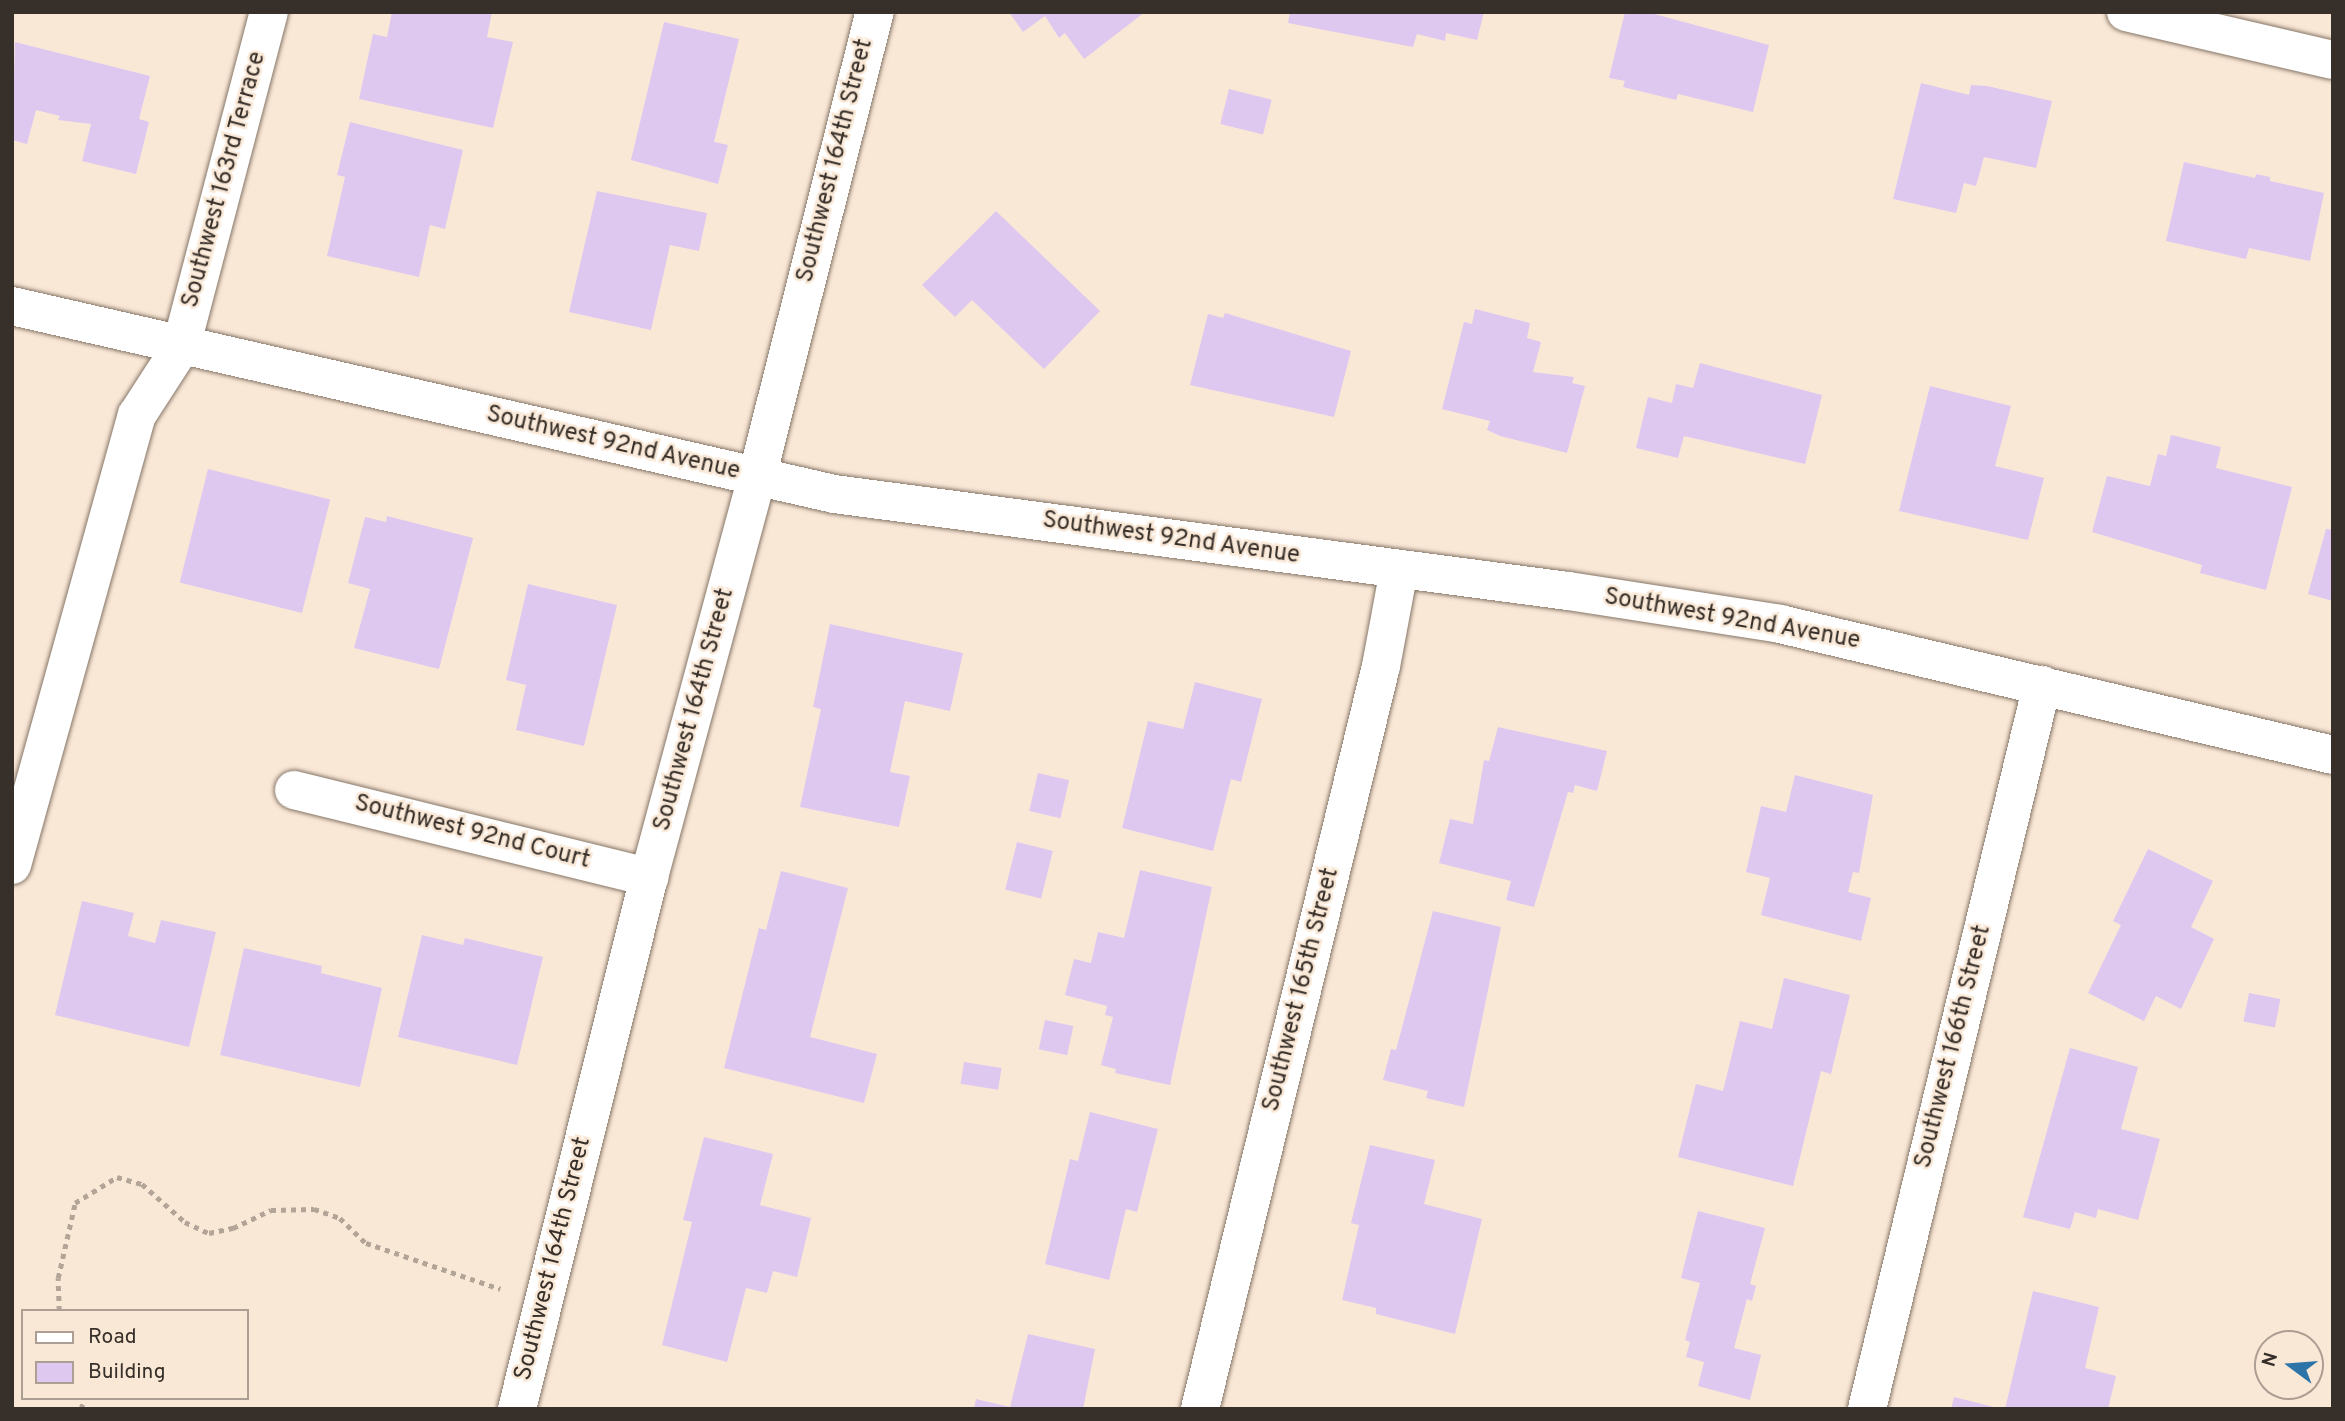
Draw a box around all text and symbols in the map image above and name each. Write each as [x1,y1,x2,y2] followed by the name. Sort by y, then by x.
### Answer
[792,36,880,286] street label: Southwest 164th Street
[177,48,273,312] street label: Southwest 163rd Terrace
[483,401,743,487] street label: Southwest 92nd Avenue
[1040,507,1302,571] street label: Southwest 92nd Avenue
[1601,583,1863,657] street label: Southwest 92nd Avenue
[649,586,741,834] street label: Southwest 164th Street
[351,790,593,876] street label: Southwest 92nd Court
[1258,865,1346,1115] street label: Southwest 165th Street
[1910,922,1998,1172] street label: Southwest 166th Street
[510,1134,598,1384] street label: Southwest 164th Street
[21,1309,248,1400] legend
[88,1324,137,1351] text: Road
[2254,1330,2324,1400] north arrow
[2257,1350,2284,1370] text: N
[88,1359,166,1386] text: Building

